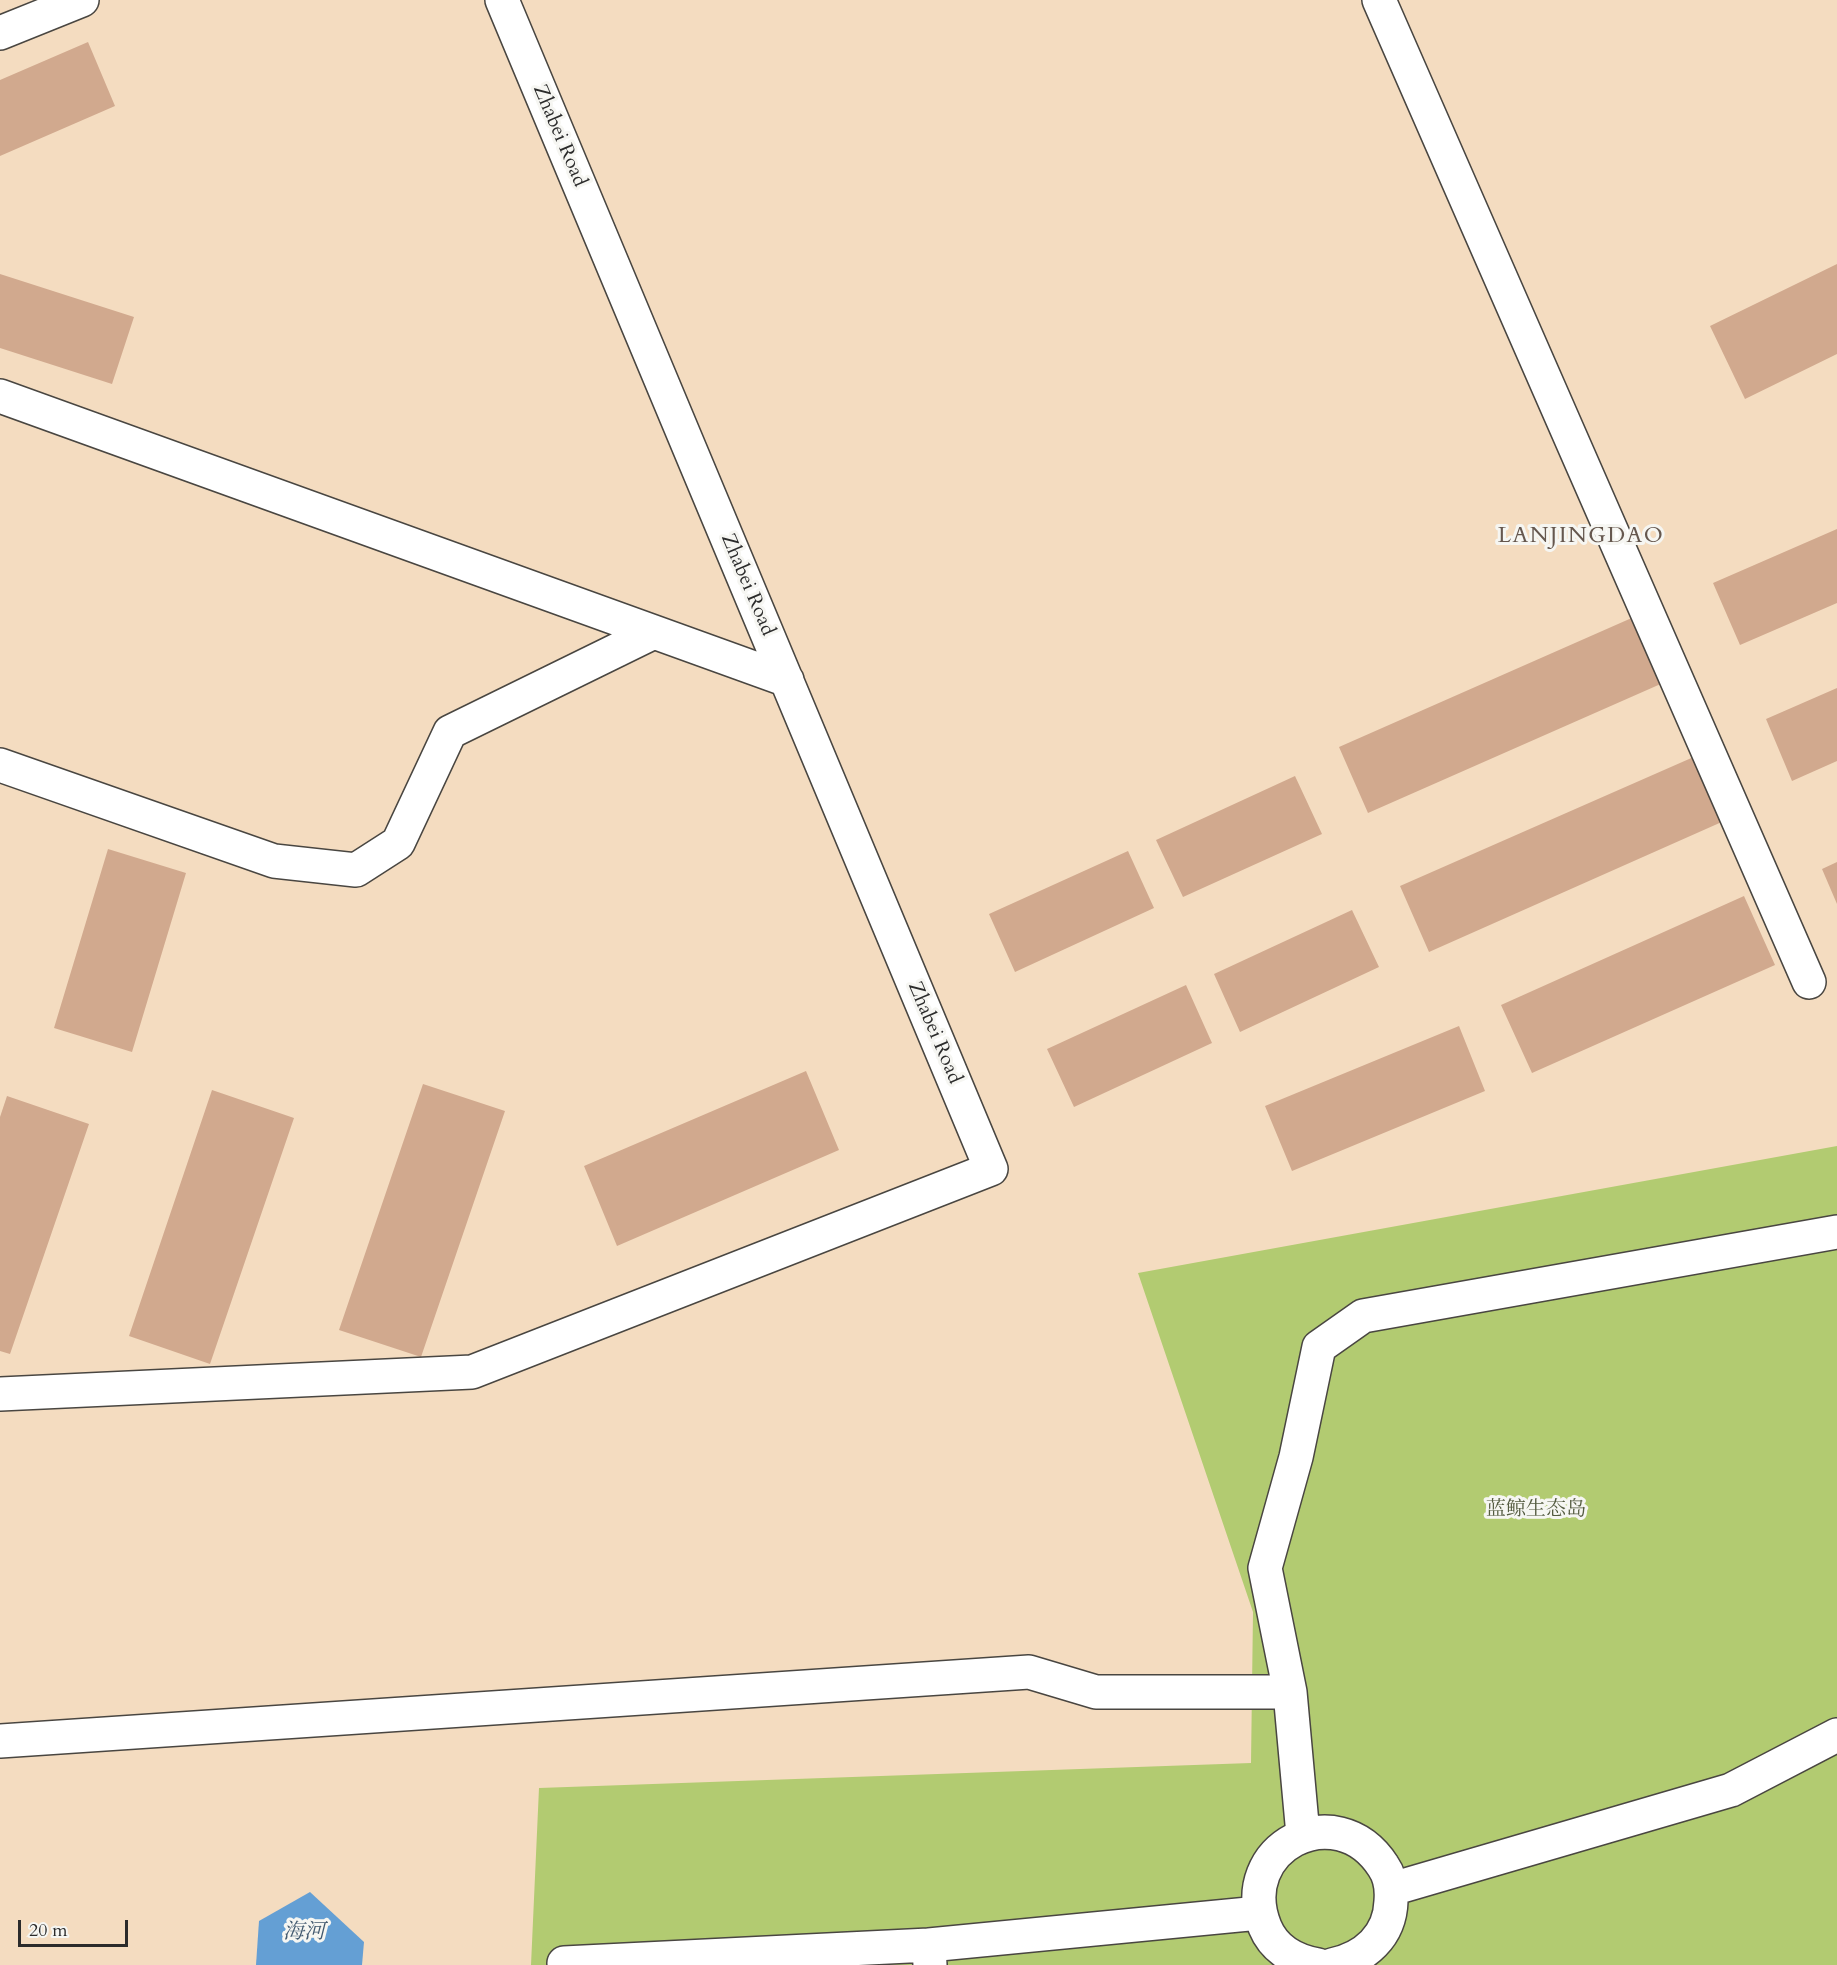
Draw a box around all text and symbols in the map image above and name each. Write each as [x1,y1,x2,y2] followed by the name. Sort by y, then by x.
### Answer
[527,81,591,191] street label: Zhabei Road
[1498,524,1664,550] district label: LANJINGDAO
[715,530,779,640] street label: Zhabei Road
[902,978,966,1088] street label: Zhabei Road
[1486,1498,1586,1522] park label: 蓝鲸生态岛
[21,1908,130,1946] scale bar
[29,1918,68,1943] text: 20 m
[283,1920,325,1946] water label: 海河

